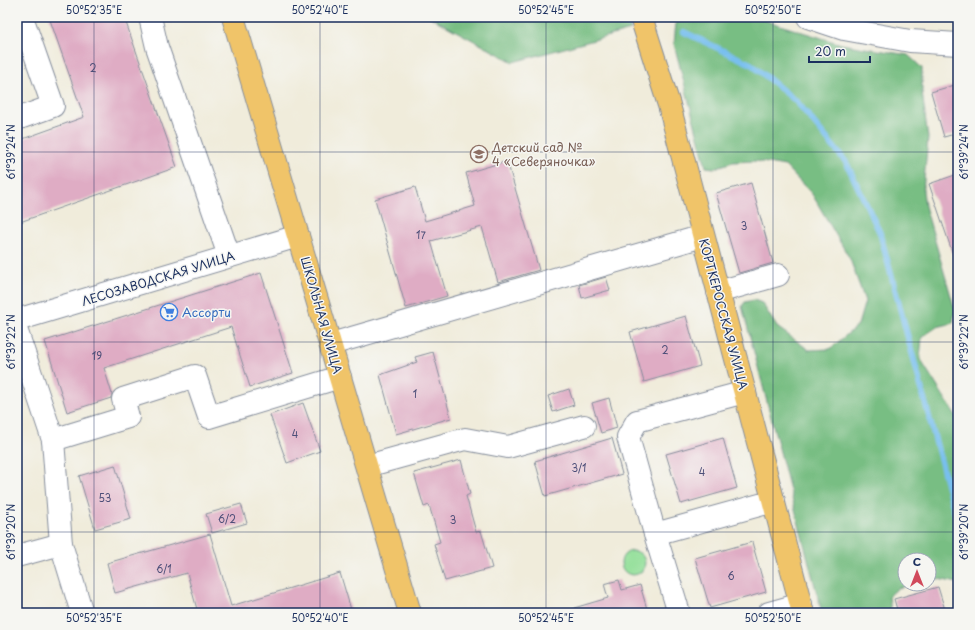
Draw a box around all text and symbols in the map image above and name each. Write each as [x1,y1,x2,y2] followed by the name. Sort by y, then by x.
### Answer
[66,2,122,17] text: 50°52'35"E
[291,2,349,17] text: 50°52'40"E
[518,2,574,17] text: 50°52'45"E
[744,2,802,17] text: 50°52'50"E
[809,38,870,64] scale bar
[815,42,846,60] text: 20 m
[89,60,97,75] house number: 2
[3,124,18,180] text: 61°39'24"N
[956,124,971,180] text: 61°39'24"N
[491,138,595,170] place label: Детский сад № 4 «Северяночка»
[469,144,489,164] school or university icon: Детский сад № 4 «Северяночка»
[741,218,747,233] house number: 3
[416,227,427,242] house number: 17
[695,236,753,392] street label: КОРТКЕРОССКАЯ УЛИЦА
[79,246,237,310] street label: ЛЕСОЗАВОДСКАЯ УЛИЦА
[297,254,347,376] street label: ШКОЛЬНАЯ УЛИЦА
[159,302,179,322] supermarket icon: Ассорти
[182,303,231,321] place label: Ассорти
[3,314,18,370] text: 61°39'22"N
[956,314,971,370] text: 61°39'22"N
[661,342,669,357] house number: 2
[92,348,102,363] house number: 19
[413,386,417,401] house number: 1
[292,426,299,441] house number: 4
[571,460,587,475] house number: 3/1
[699,464,706,479] house number: 4
[99,490,111,505] house number: 53
[3,504,18,560] text: 61°39'20"N
[956,504,971,560] text: 61°39'20"N
[218,511,236,526] house number: 6/2
[450,512,456,527] house number: 3
[897,552,937,592] north arrow
[913,553,921,570] text: С
[156,561,172,576] house number: 6/1
[727,568,735,583] house number: 6
[66,610,122,625] text: 50°52'35"E
[291,610,349,625] text: 50°52'40"E
[518,610,574,625] text: 50°52'45"E
[744,610,802,625] text: 50°52'50"E

